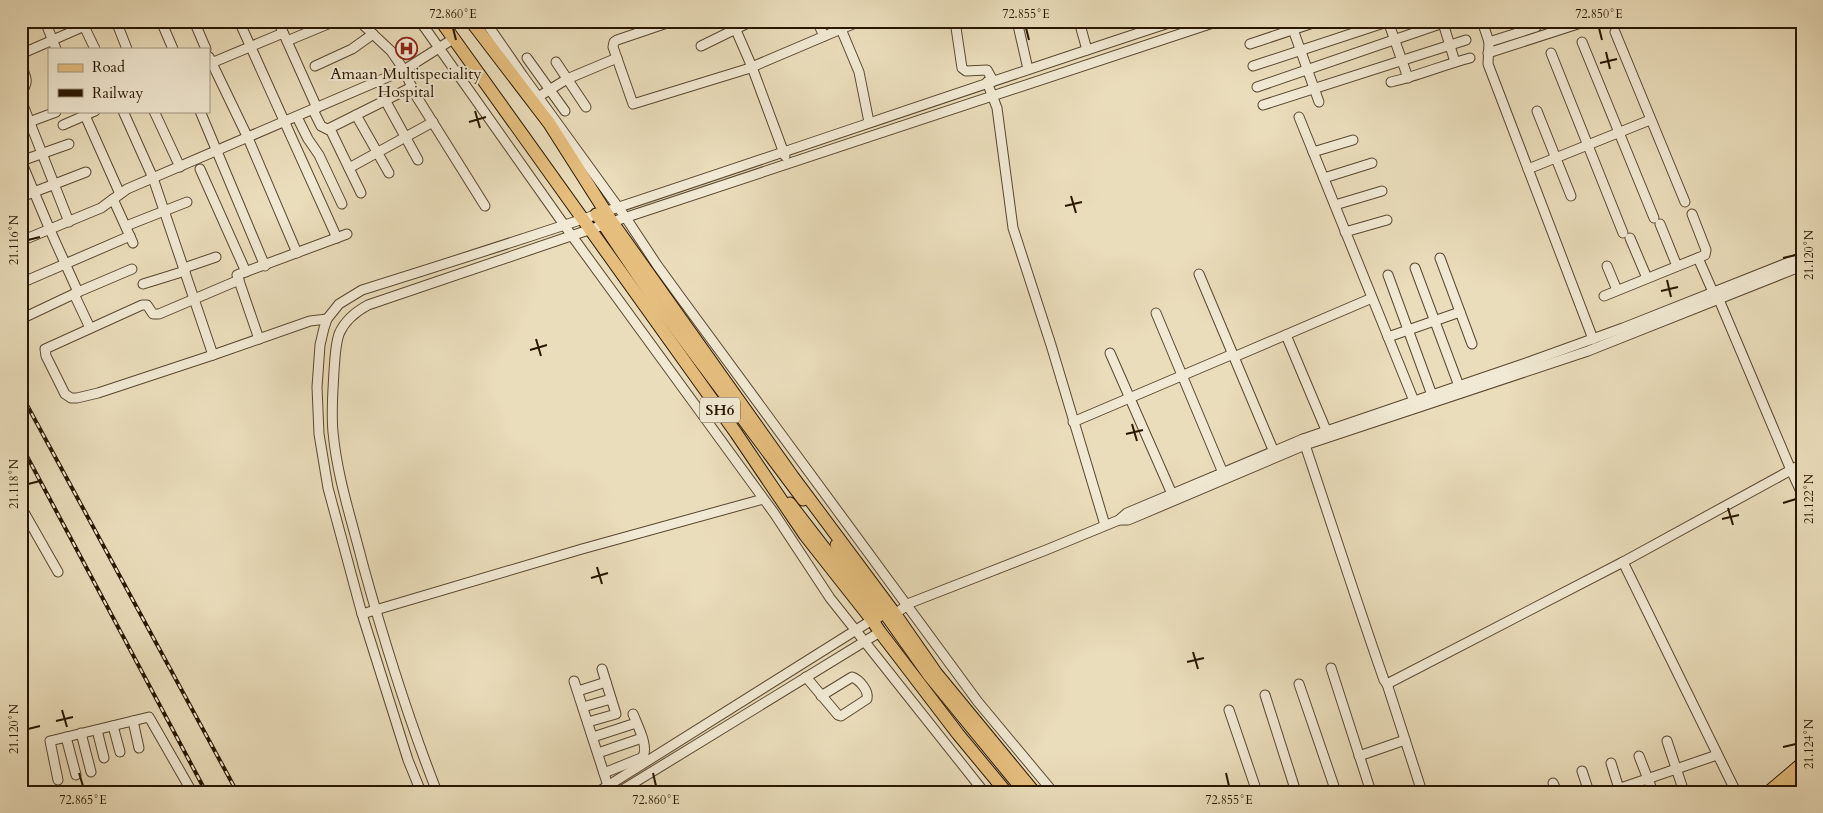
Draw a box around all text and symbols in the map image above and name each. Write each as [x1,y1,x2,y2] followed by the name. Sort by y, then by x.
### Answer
[429,6,477,22] text: 72.860°E
[1002,6,1050,22] text: 72.855°E
[1575,6,1623,22] text: 72.850°E
[394,37,418,61] hospital icon: Amaan Multispeciality Hospital
[48,48,210,112] legend
[92,57,125,77] text: Road
[330,63,482,103] place label: Amaan Multispeciality Hospital
[92,83,143,103] text: Railway
[6,214,22,265] text: 21.116°N
[1801,229,1817,280] text: 21.120°N
[700,398,740,422] road number: SH6
[6,458,22,509] text: 21.118°N
[1801,473,1817,524] text: 21.122°N
[6,703,22,754] text: 21.120°N
[1801,718,1817,769] text: 21.124°N
[59,792,107,808] text: 72.865°E
[632,792,680,808] text: 72.860°E
[1205,792,1253,808] text: 72.855°E

